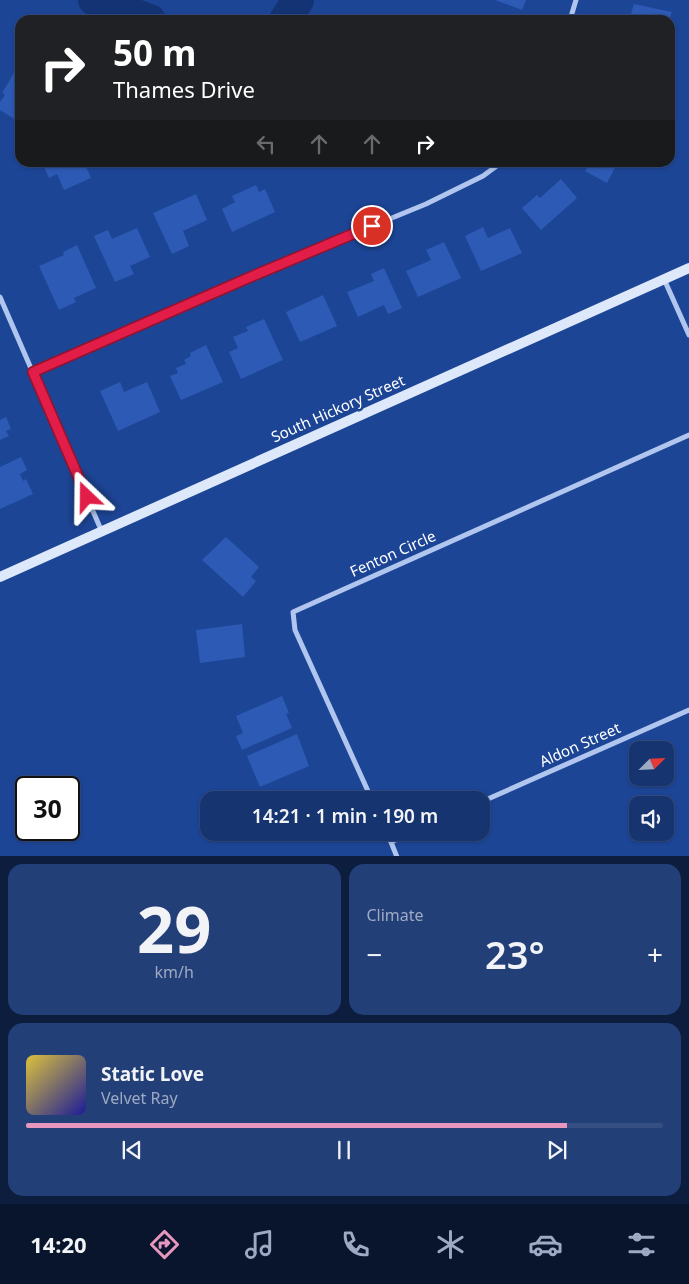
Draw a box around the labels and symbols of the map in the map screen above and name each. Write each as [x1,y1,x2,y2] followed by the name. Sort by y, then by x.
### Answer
[351,205,393,247] pin
[268,369,408,447] street label: South Hickory Street
[60,470,112,522] position arrow
[347,525,439,581] street label: Fenton Circle
[536,717,624,771] street label: Aldon Street
[629,741,674,786] north arrow
[15,776,80,841] speed limit sign: 30

